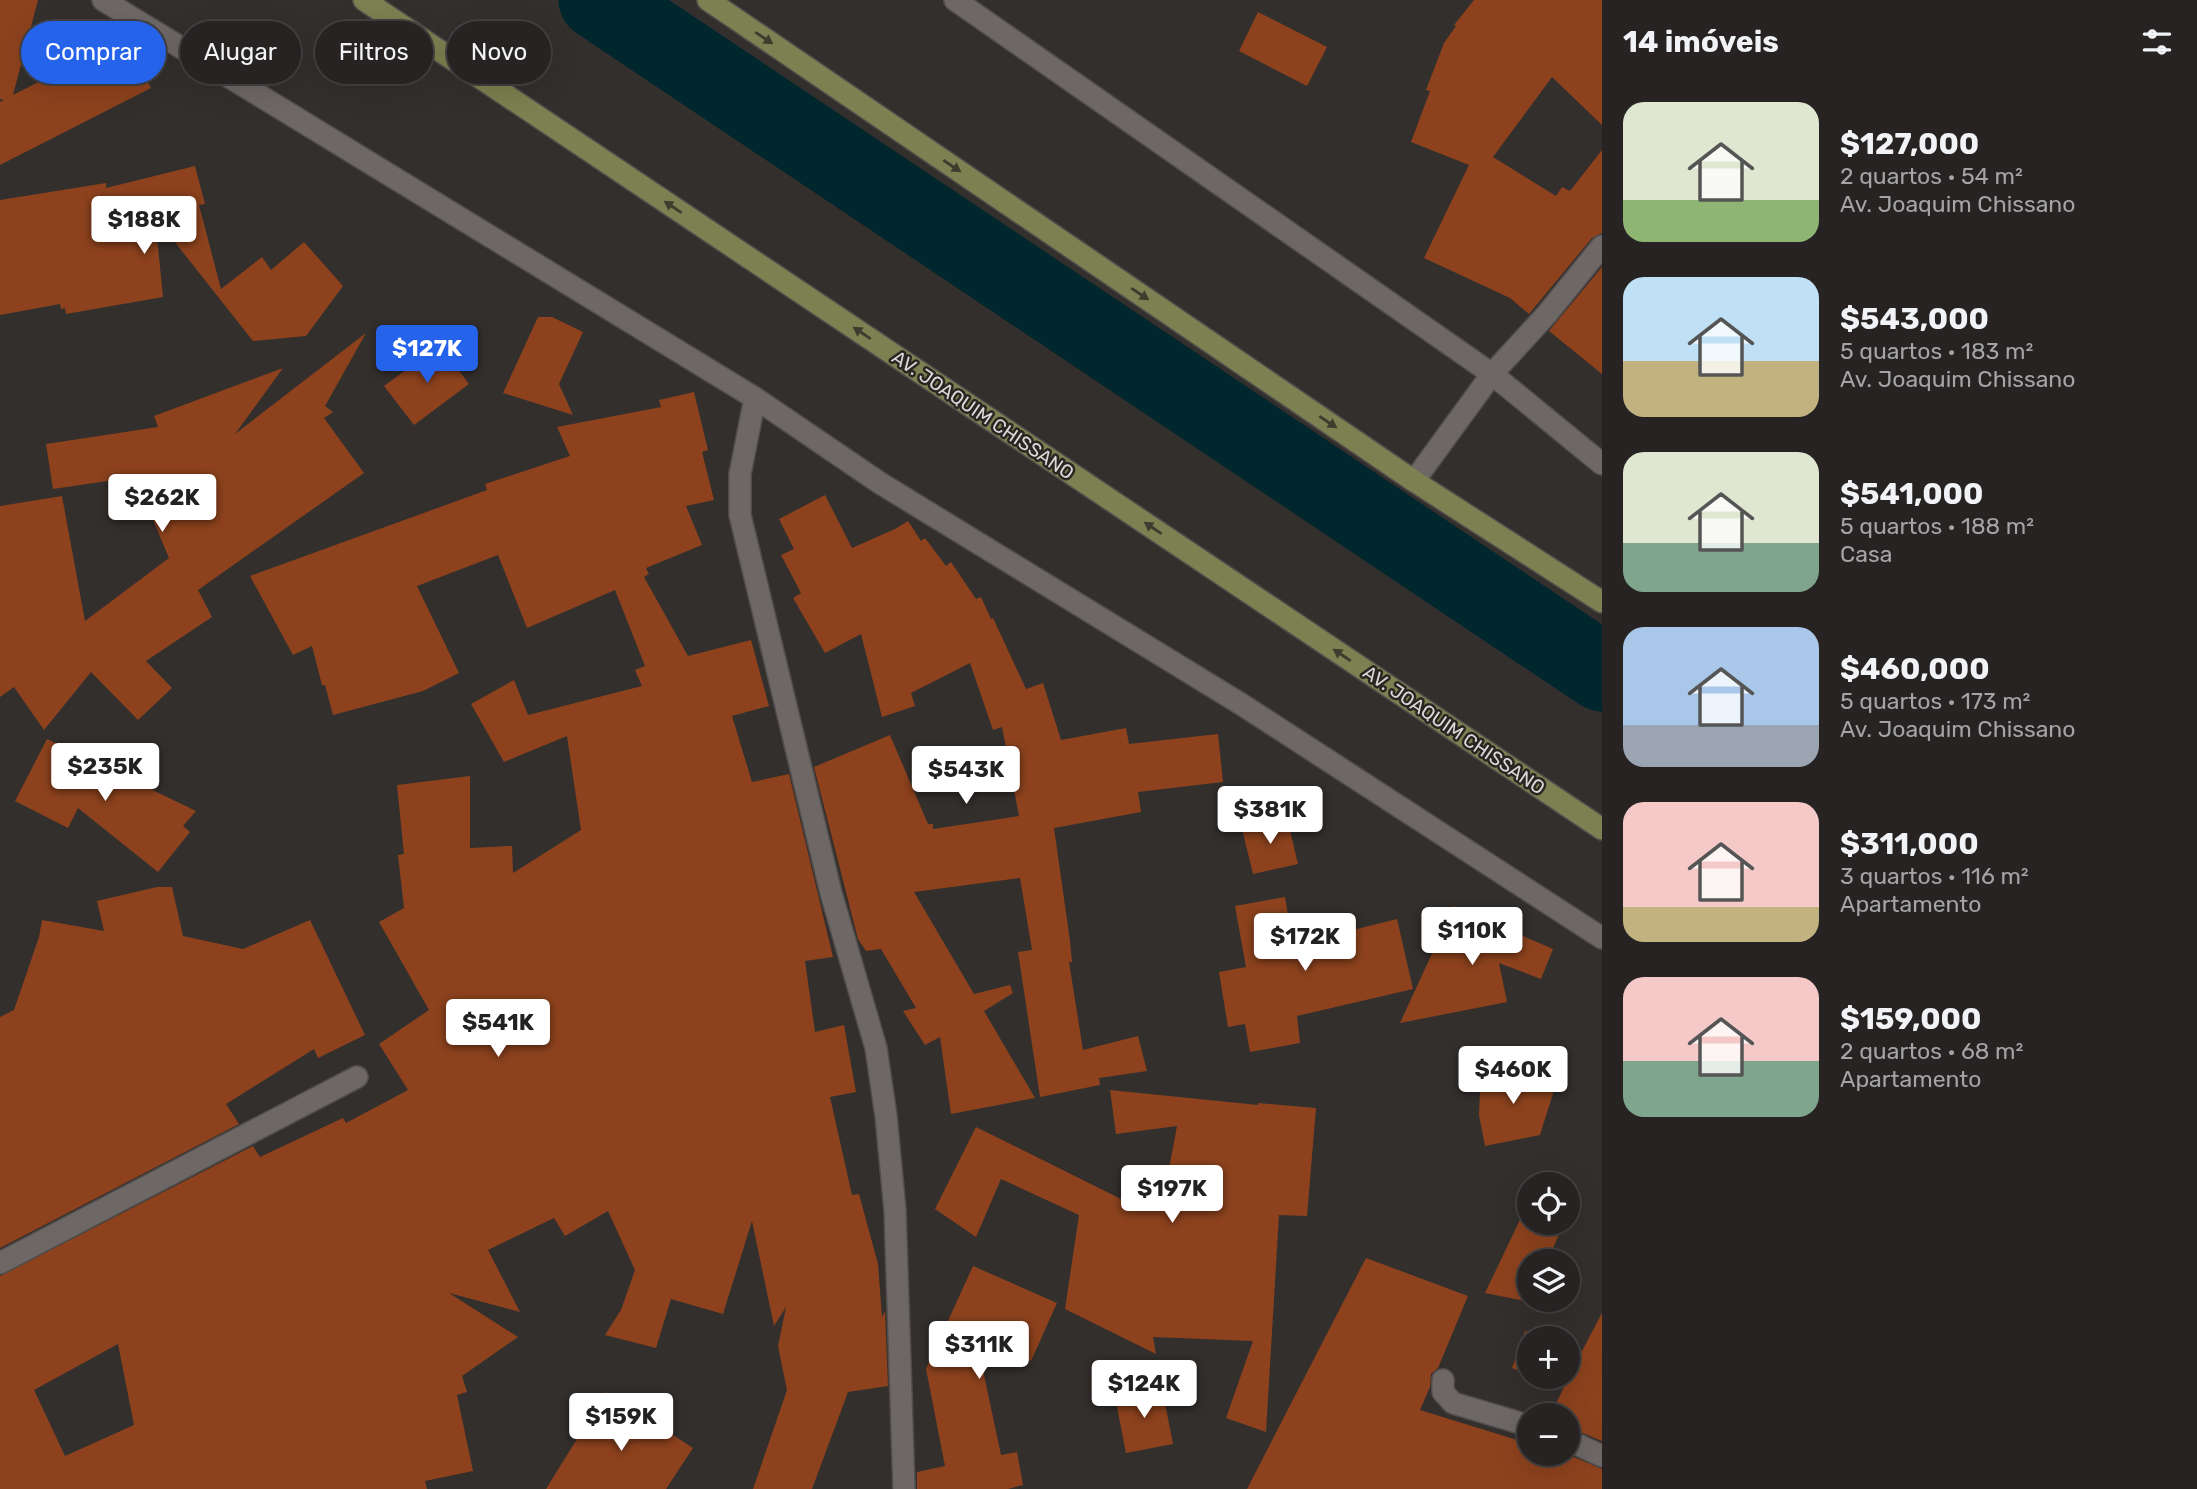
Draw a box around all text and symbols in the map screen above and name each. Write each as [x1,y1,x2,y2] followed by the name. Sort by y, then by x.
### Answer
[21,21,166,84] chip: Comprar
[180,21,301,84] chip: Alugar
[315,21,433,84] chip: Filtros
[447,21,551,84] chip: Novo
[2138,23,2176,61] icon: filters
[1623,24,1779,60] text: 14 imóveis
[754,32,774,45] one-way arrow
[1840,126,1979,162] text: $127,000
[1679,130,1763,214] icon: home
[942,160,962,173] one-way arrow
[1840,162,2023,190] text: 2 quartos · 54 m²
[1840,190,2076,218] text: Av. Joaquim Chissano
[95,196,193,256] pin: $188K
[664,200,682,214] one-way arrow
[107,205,181,233] text: $188K
[1130,288,1150,301] one-way arrow
[1840,301,1989,337] text: $543,000
[1679,305,1763,389] icon: home
[378,326,476,385] pin: $127K
[852,327,872,340] one-way arrow
[392,334,462,362] text: $127K
[1840,337,2033,365] text: 5 quartos · 183 m²
[888,346,1078,484] street label: AV. JOAQUIM CHISSANO
[1840,365,2076,393] text: Av. Joaquim Chissano
[1318,416,1338,429] one-way arrow
[113,475,211,534] pin: $262K
[1840,476,1983,512] text: $541,000
[1679,480,1763,564] icon: home
[124,483,200,511] text: $262K
[1840,512,2034,540] text: 5 quartos · 188 m²
[1144,521,1162,535] one-way arrow
[1840,540,1892,568] text: Casa
[1333,648,1351,662] one-way arrow
[1840,651,1990,687] text: $460,000
[1679,655,1763,739] icon: home
[1359,661,1549,799] street label: AV. JOAQUIM CHISSANO
[1840,687,2030,715] text: 5 quartos · 173 m²
[1840,715,2076,743] text: Av. Joaquim Chissano
[56,744,154,803] pin: $235K
[917,746,1015,806] pin: $543K
[67,752,143,780] text: $235K
[928,755,1004,783] text: $543K
[1221,786,1319,846] pin: $381K
[1234,795,1306,823] text: $381K
[1840,826,1979,862] text: $311,000
[1679,830,1763,914] icon: home
[1840,862,2029,890] text: 3 quartos · 116 m²
[1840,890,1982,918] text: Apartamento
[1423,908,1521,967] pin: $110K
[1256,914,1354,973] pin: $172K
[1437,916,1507,944] text: $110K
[1270,922,1340,950] text: $172K
[449,1000,547,1059] pin: $541K
[1840,1001,1981,1037] text: $159,000
[1679,1005,1763,1089] icon: home
[462,1008,534,1036] text: $541K
[1840,1037,2023,1065] text: 2 quartos · 68 m²
[1464,1046,1562,1106] pin: $460K
[1475,1055,1551,1083] text: $460K
[1840,1065,1982,1093] text: Apartamento
[1123,1166,1221,1225] pin: $197K
[1517,1172,1580,1466] map controls
[1517,1172,1580,1235] button: locate
[1137,1174,1207,1202] text: $197K
[1517,1249,1580,1312] button: layers
[930,1322,1028,1381] pin: $311K
[1517,1326,1580,1389] button: +
[945,1330,1013,1358] text: $311K
[1095,1360,1193,1420] pin: $124K
[1108,1369,1180,1397] text: $124K
[572,1394,670,1453] pin: $159K
[585,1402,657,1430] text: $159K
[1517,1403,1580,1466] button: −

